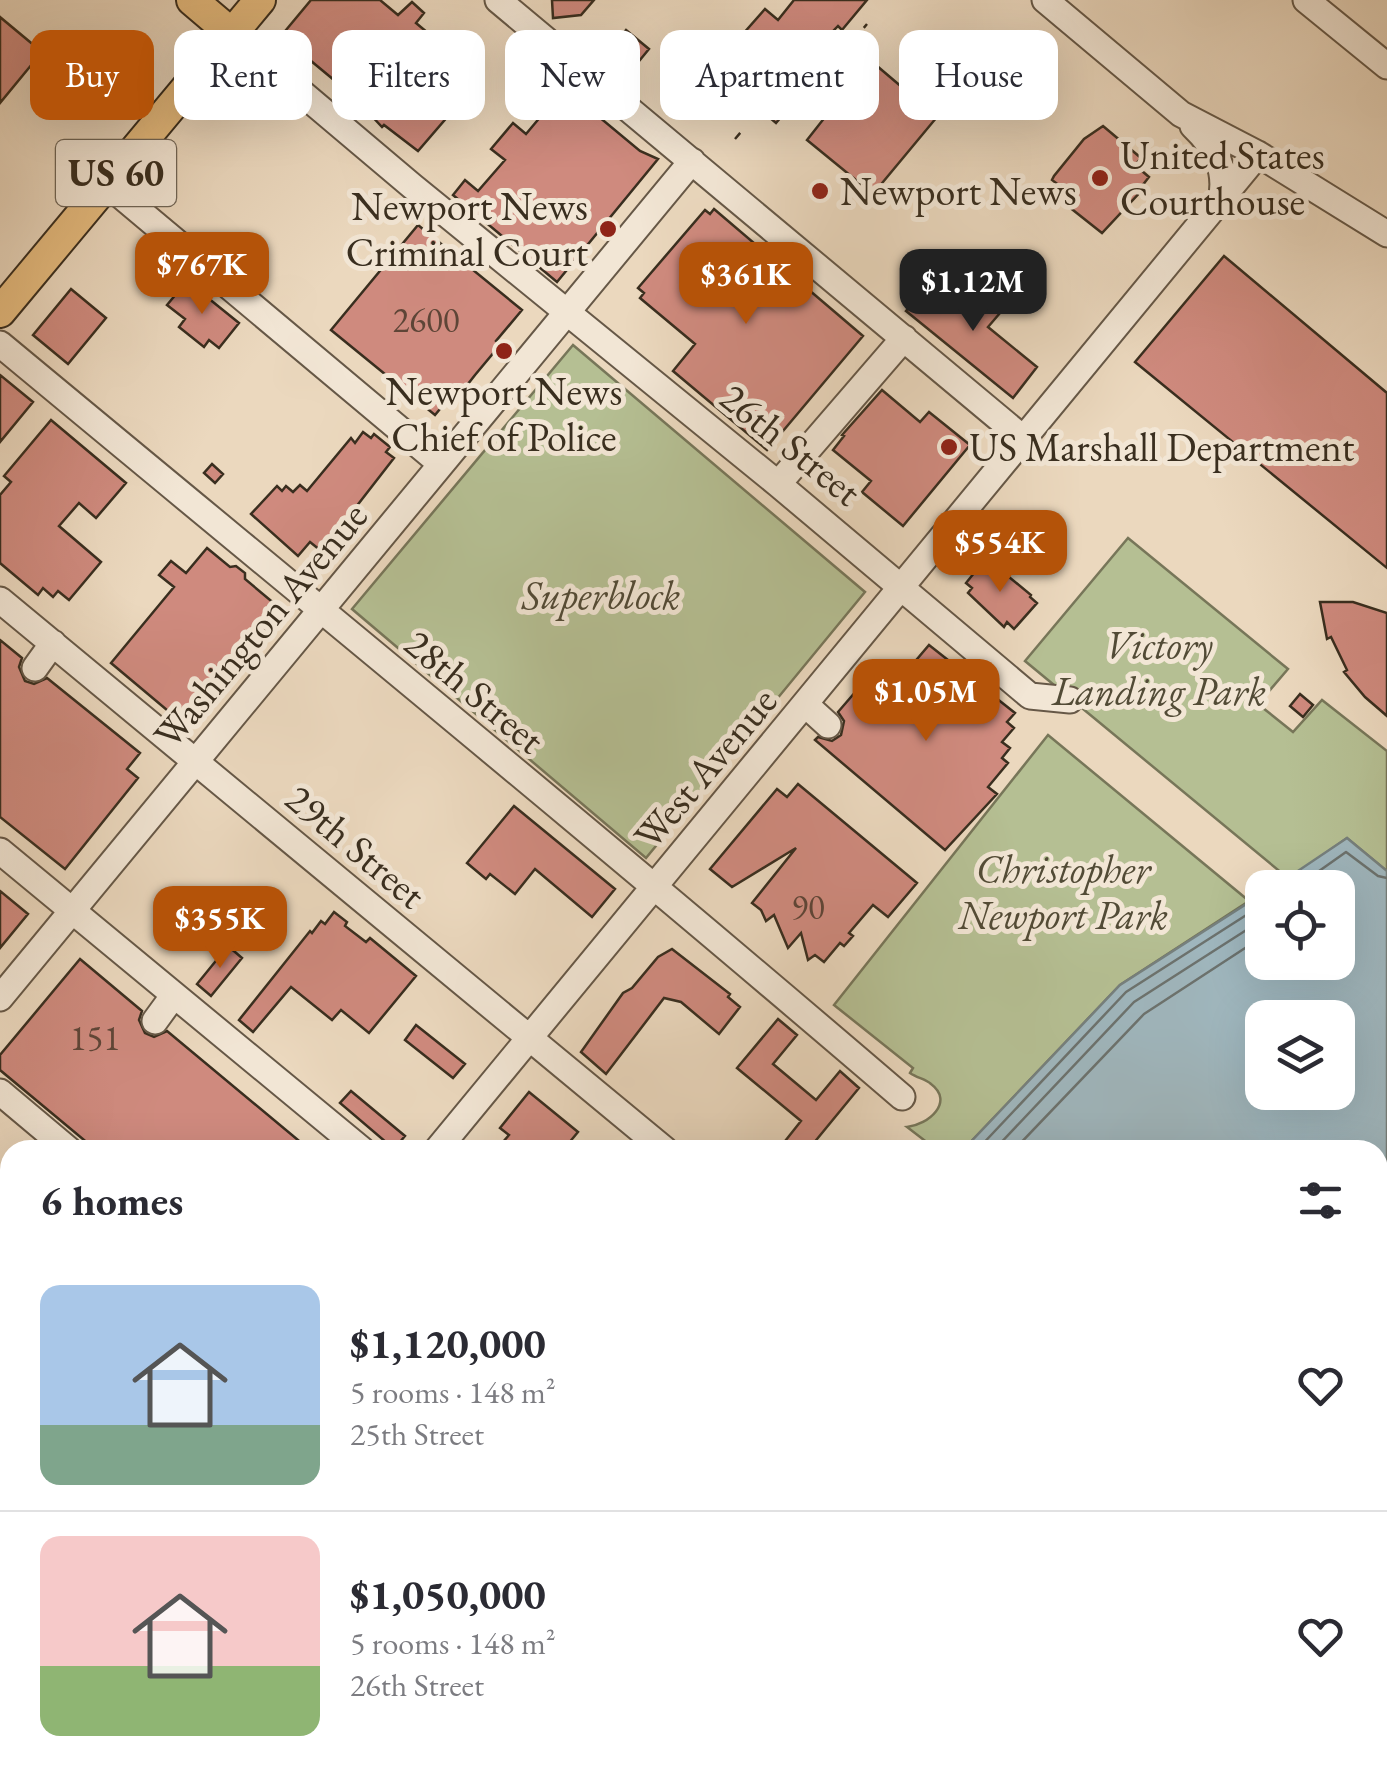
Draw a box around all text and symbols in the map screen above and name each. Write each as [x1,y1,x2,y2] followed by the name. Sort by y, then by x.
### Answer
[30,30,154,120] chip: Buy
[174,30,312,120] chip: Rent
[332,30,485,120] chip: Filters
[505,30,640,120] chip: New
[660,30,879,120] chip: Apartment
[899,30,1058,120] chip: House
[1120,129,1325,227] place label: United States Courthouse
[56,140,176,206] road number: US 60
[840,165,1077,217] place label: Newport News
[1089,167,1111,189] marker: United States Courthouse
[346,180,588,278] place label: Newport News Criminal Court
[809,180,831,202] marker: Newport News
[597,218,619,240] marker: Newport News Criminal Court
[132,232,272,317] pin: $767K
[676,242,816,327] pin: $361K
[157,243,247,285] text: $767K
[892,249,1054,334] pin: $1.12M
[701,253,791,295] text: $361K
[922,260,1024,302] text: $1.12M
[392,297,460,342] house number: 2600
[493,340,515,362] marker: Newport News Chief of Police
[386,365,622,463] place label: Newport News Chief of Police
[710,371,873,517] street label: 26th Street
[969,421,1355,473] place label: US Marshall Department
[938,436,960,458] marker: US Marshall Department
[142,491,378,759] street label: Washington Avenue
[930,510,1070,595] pin: $554K
[955,521,1045,563] text: $554K
[521,569,680,621] park label: Superblock
[394,617,556,765] street label: 28th Street
[1051,619,1266,717] park label: Victory Landing Park
[845,659,1007,744] pin: $1.05M
[875,670,977,712] text: $1.05M
[622,676,788,860] street label: West Avenue
[275,772,437,920] street label: 29th Street
[957,843,1168,941] park label: Christopher Newport Park
[1245,870,1355,1110] map controls
[1245,870,1355,980] button: locate
[791,884,825,929] house number: 90
[150,886,290,971] pin: $355K
[175,897,265,939] text: $355K
[1245,1000,1355,1110] button: layers
[70,1015,120,1060] house number: 151
[40,1173,183,1228] text: 6 homes
[1293,1173,1348,1228] icon: filters
[350,1316,546,1371] text: $1,120,000
[120,1325,240,1445] icon: home
[1293,1358,1348,1413] icon: heart
[350,1371,556,1413] text: 5 rooms · 148 m²
[350,1413,484,1455] text: 25th Street
[350,1567,546,1622] text: $1,050,000
[120,1576,240,1696] icon: home
[1293,1609,1348,1664] icon: heart
[350,1622,556,1664] text: 5 rooms · 148 m²
[350,1664,484,1706] text: 26th Street

